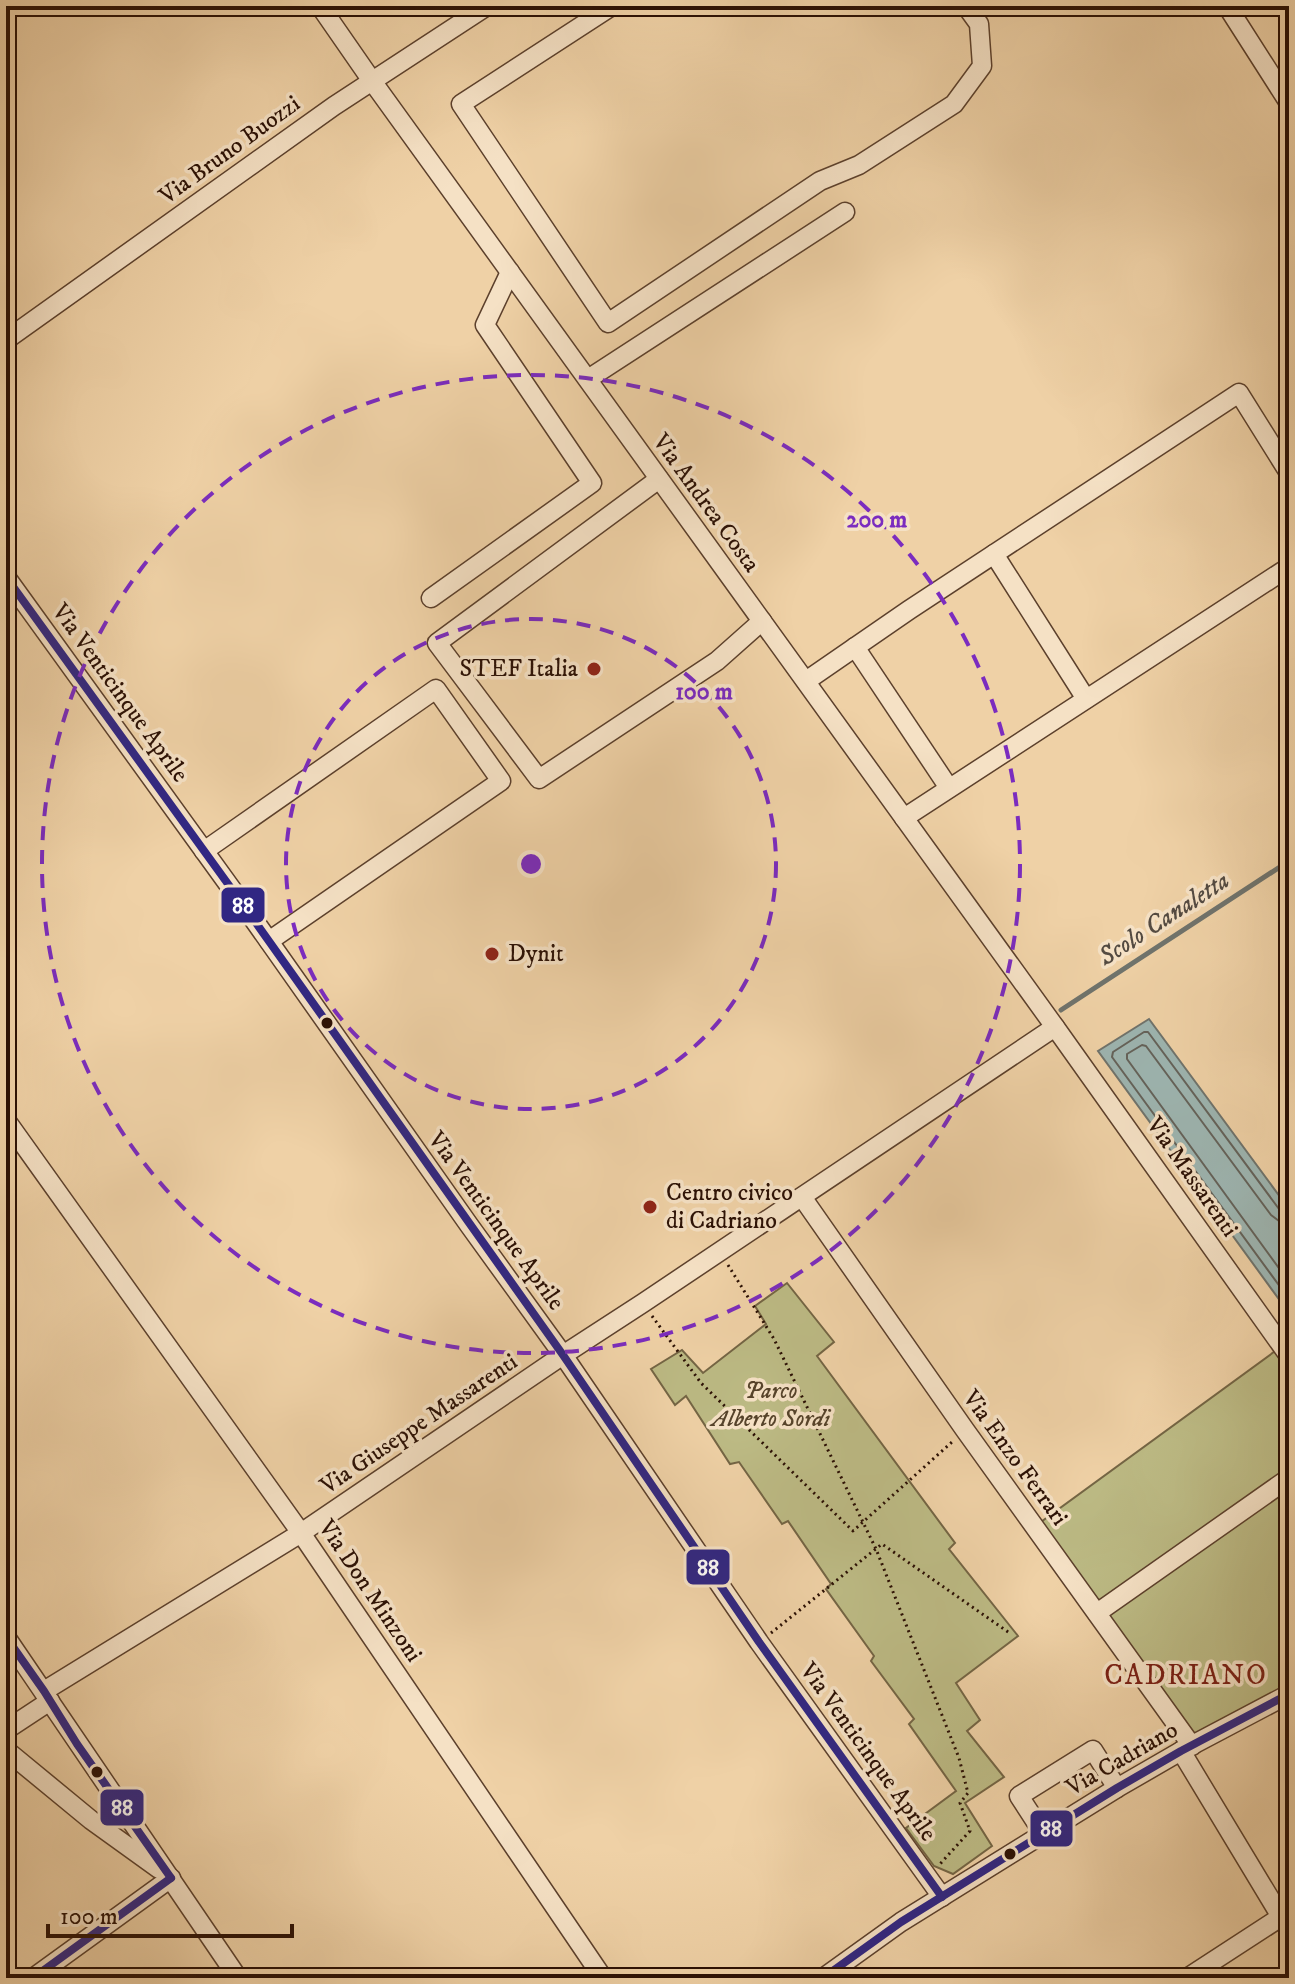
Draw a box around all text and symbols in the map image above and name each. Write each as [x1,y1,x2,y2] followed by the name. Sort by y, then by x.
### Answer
[153,89,306,212] street label: Via Bruno Buozzi
[645,427,767,579] street label: Via Andrea Costa
[847,505,907,535] text: 200 m
[44,597,195,788] street label: Via Venticinque Aprile
[459,654,579,684] place label: STEF Italia
[585,660,603,678] marker: STEF Italia
[675,677,733,707] text: 100 m
[517,850,545,878] centre of rings
[1091,864,1236,974] water label: Scolo Canaletta
[220,886,266,924] line badge: 88
[232,893,254,920] text: 88
[508,939,564,969] place label: Dynit
[483,945,501,963] marker: Dynit
[319,1015,335,1031] unlabelled marker
[1139,1110,1244,1243] street label: Via Massarenti
[420,1125,571,1316] street label: Via Venticinque Aprile
[666,1178,793,1236] place label: Centro civico di Cadriano
[641,1198,659,1216] marker: Centro civico di Cadriano
[314,1347,523,1502] street label: Via Giuseppe Massarenti
[709,1376,832,1434] park label: Parco Alberto Sordi
[955,1383,1074,1532] street label: Via Enzo Ferrari
[311,1513,429,1668] street label: Via Don Minzoni
[685,1548,731,1586] line badge: 88
[697,1555,719,1582] text: 88
[792,1656,943,1847] street label: Via Venticinque Aprile
[1104,1658,1268,1693] district label: CADRIANO
[1060,1715,1183,1804] street label: Via Cadriano
[89,1764,105,1780] unlabelled marker
[99,1788,145,1827] line badge: 88
[111,1795,133,1822] text: 88
[1029,1809,1074,1848] line badge: 88
[1040,1816,1062,1843] text: 88
[1002,1846,1018,1862] unlabelled marker
[48,1888,292,1938] scale bar
[60,1902,118,1932] text: 100 m

